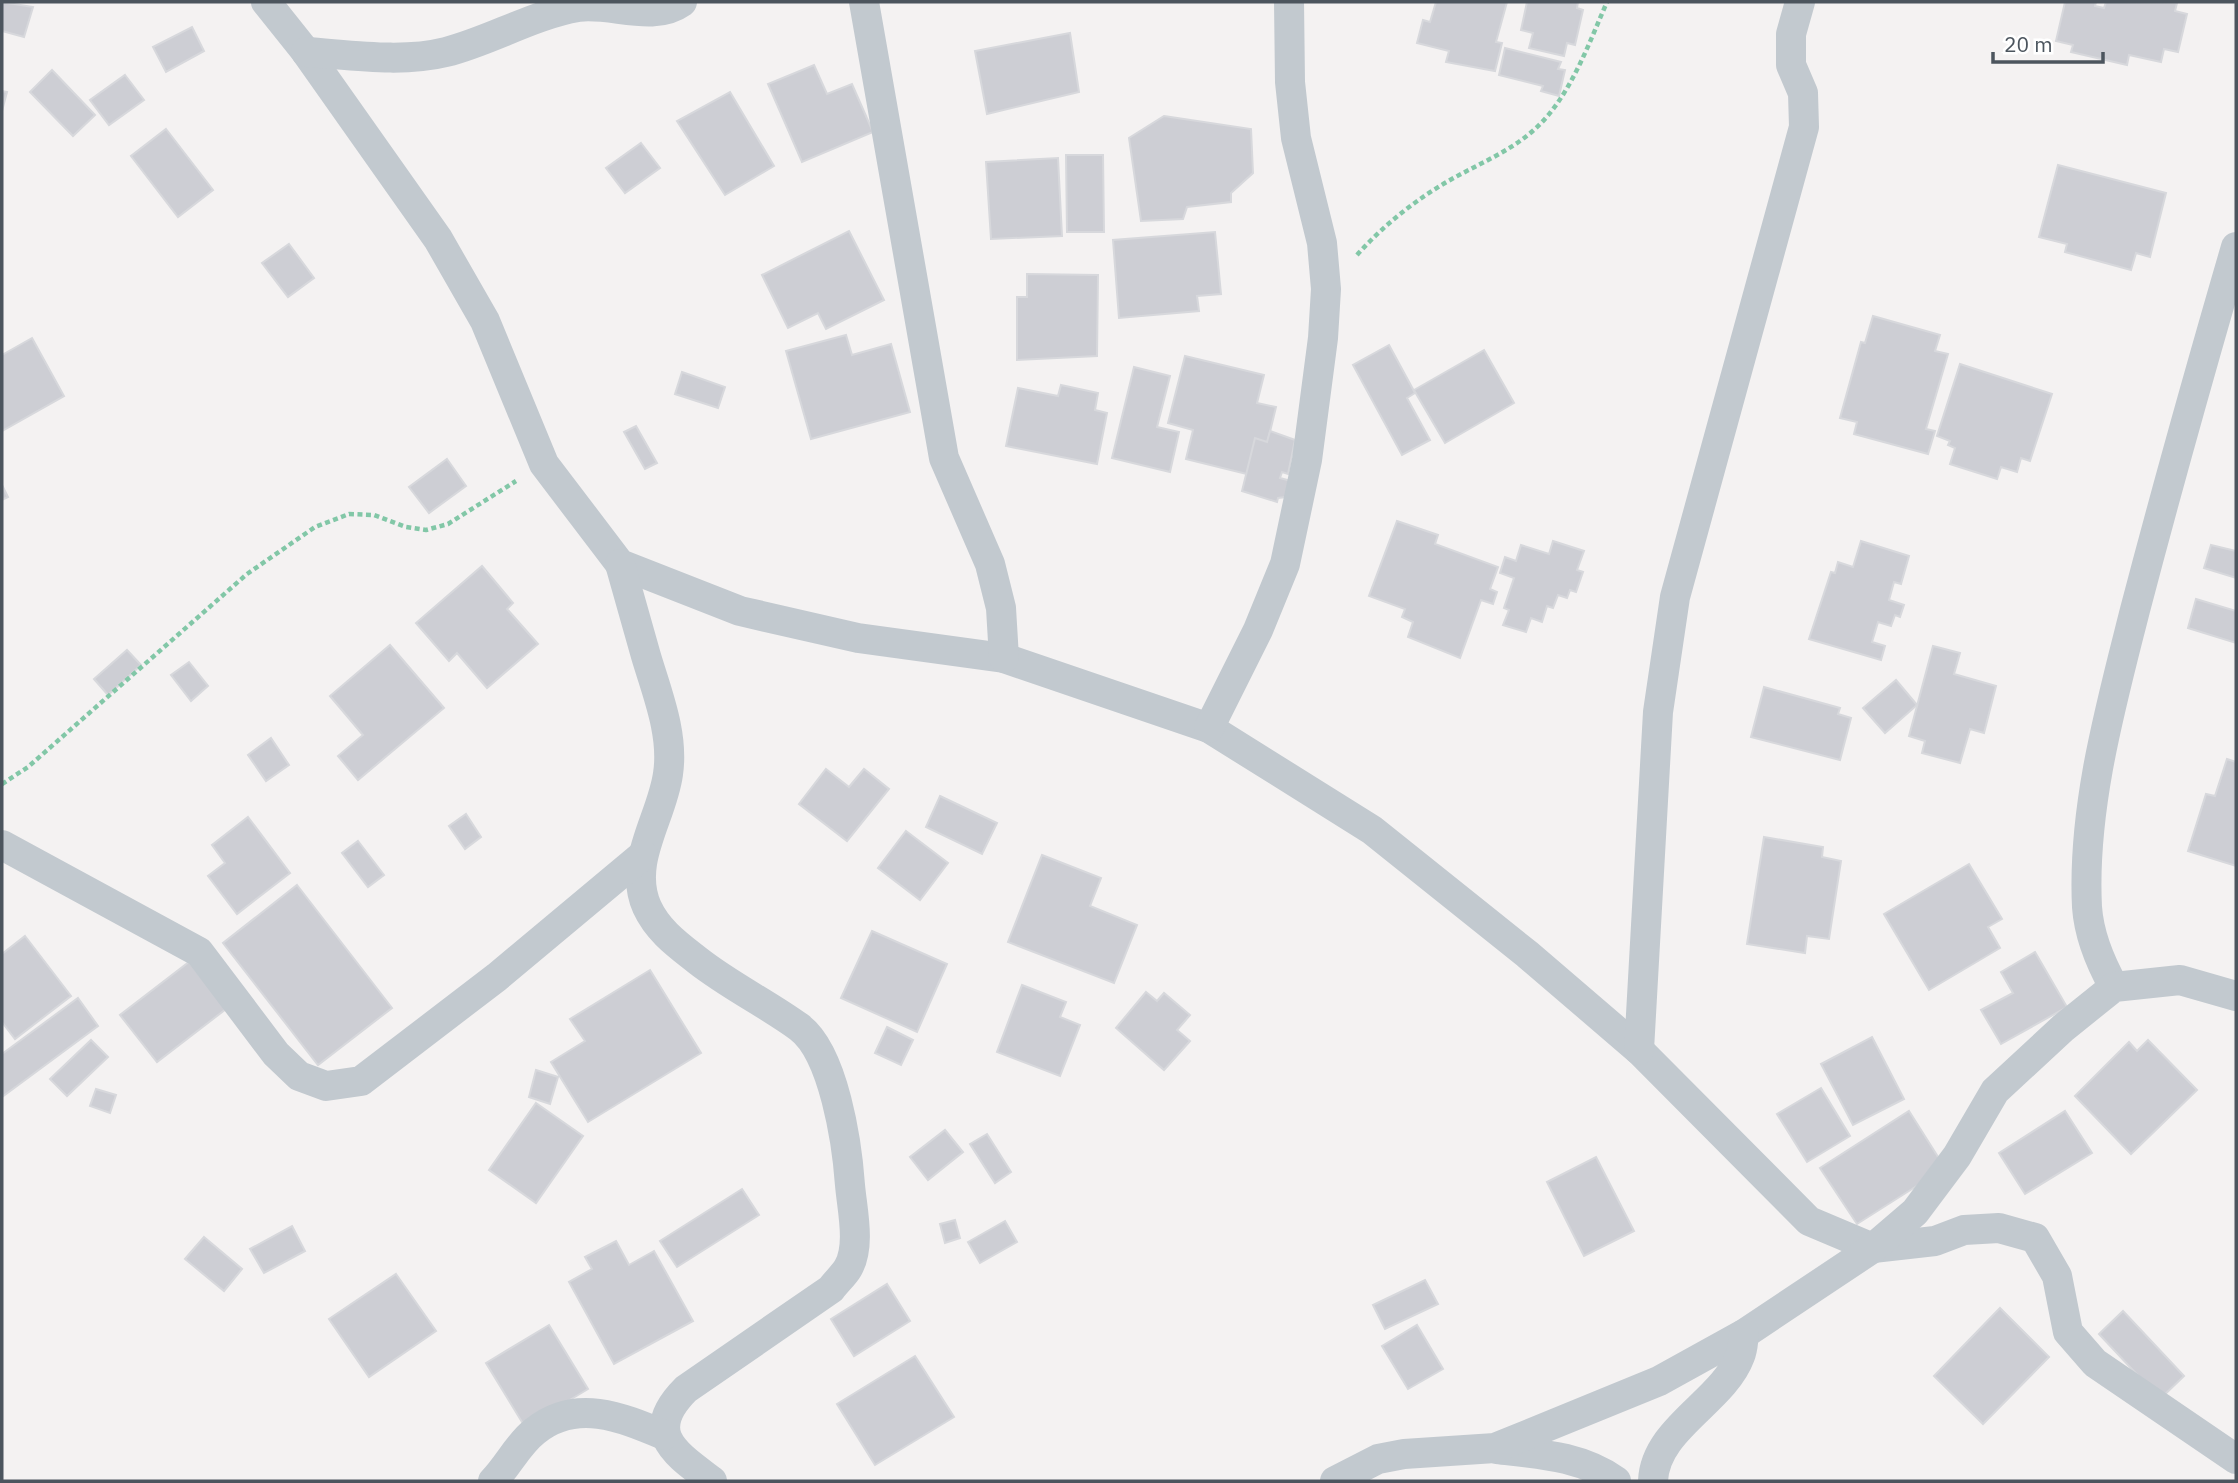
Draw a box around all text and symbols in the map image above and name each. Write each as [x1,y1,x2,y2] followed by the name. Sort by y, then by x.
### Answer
[1993,21,2103,65] scale bar
[2004,30,2053,58] text: 20 m

